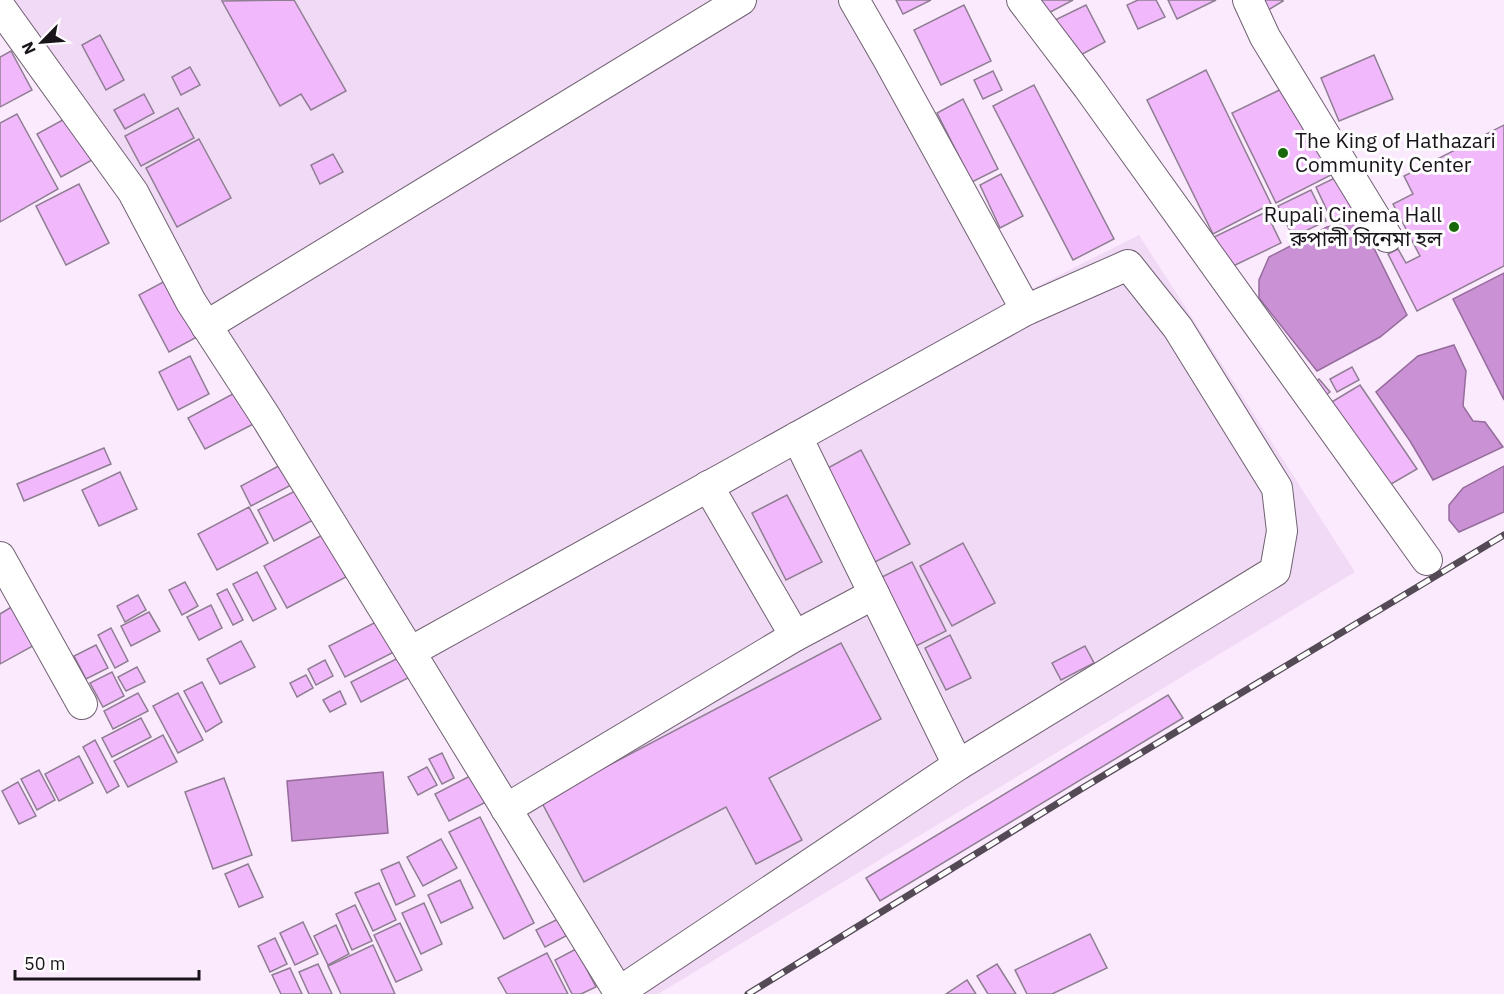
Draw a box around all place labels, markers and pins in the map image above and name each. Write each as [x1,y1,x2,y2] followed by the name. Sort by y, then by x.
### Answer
[1295,126,1496,178] place label: The King of Hathazari Community Center
[1276,146,1290,160] marker: The King of Hathazari Community Center
[1264,200,1443,252] place label: Rupali Cinema Hall রুপালী সিনেমা হল
[1447,220,1461,234] marker: Rupali Cinema Hall রুপালী সিনেমা হল

